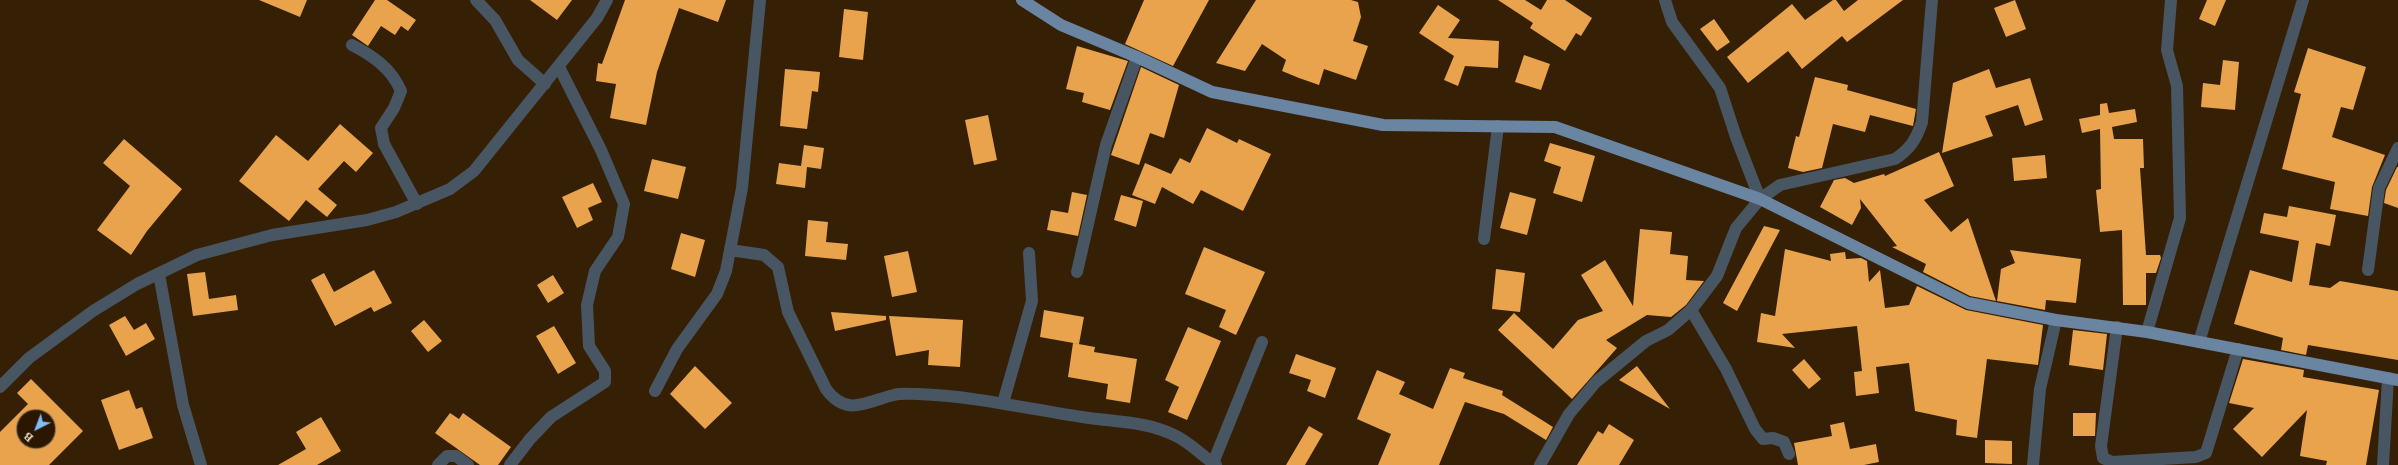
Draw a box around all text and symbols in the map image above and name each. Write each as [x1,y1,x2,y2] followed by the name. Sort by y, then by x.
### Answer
[16,409,56,449] north arrow
[21,429,36,445] text: B

